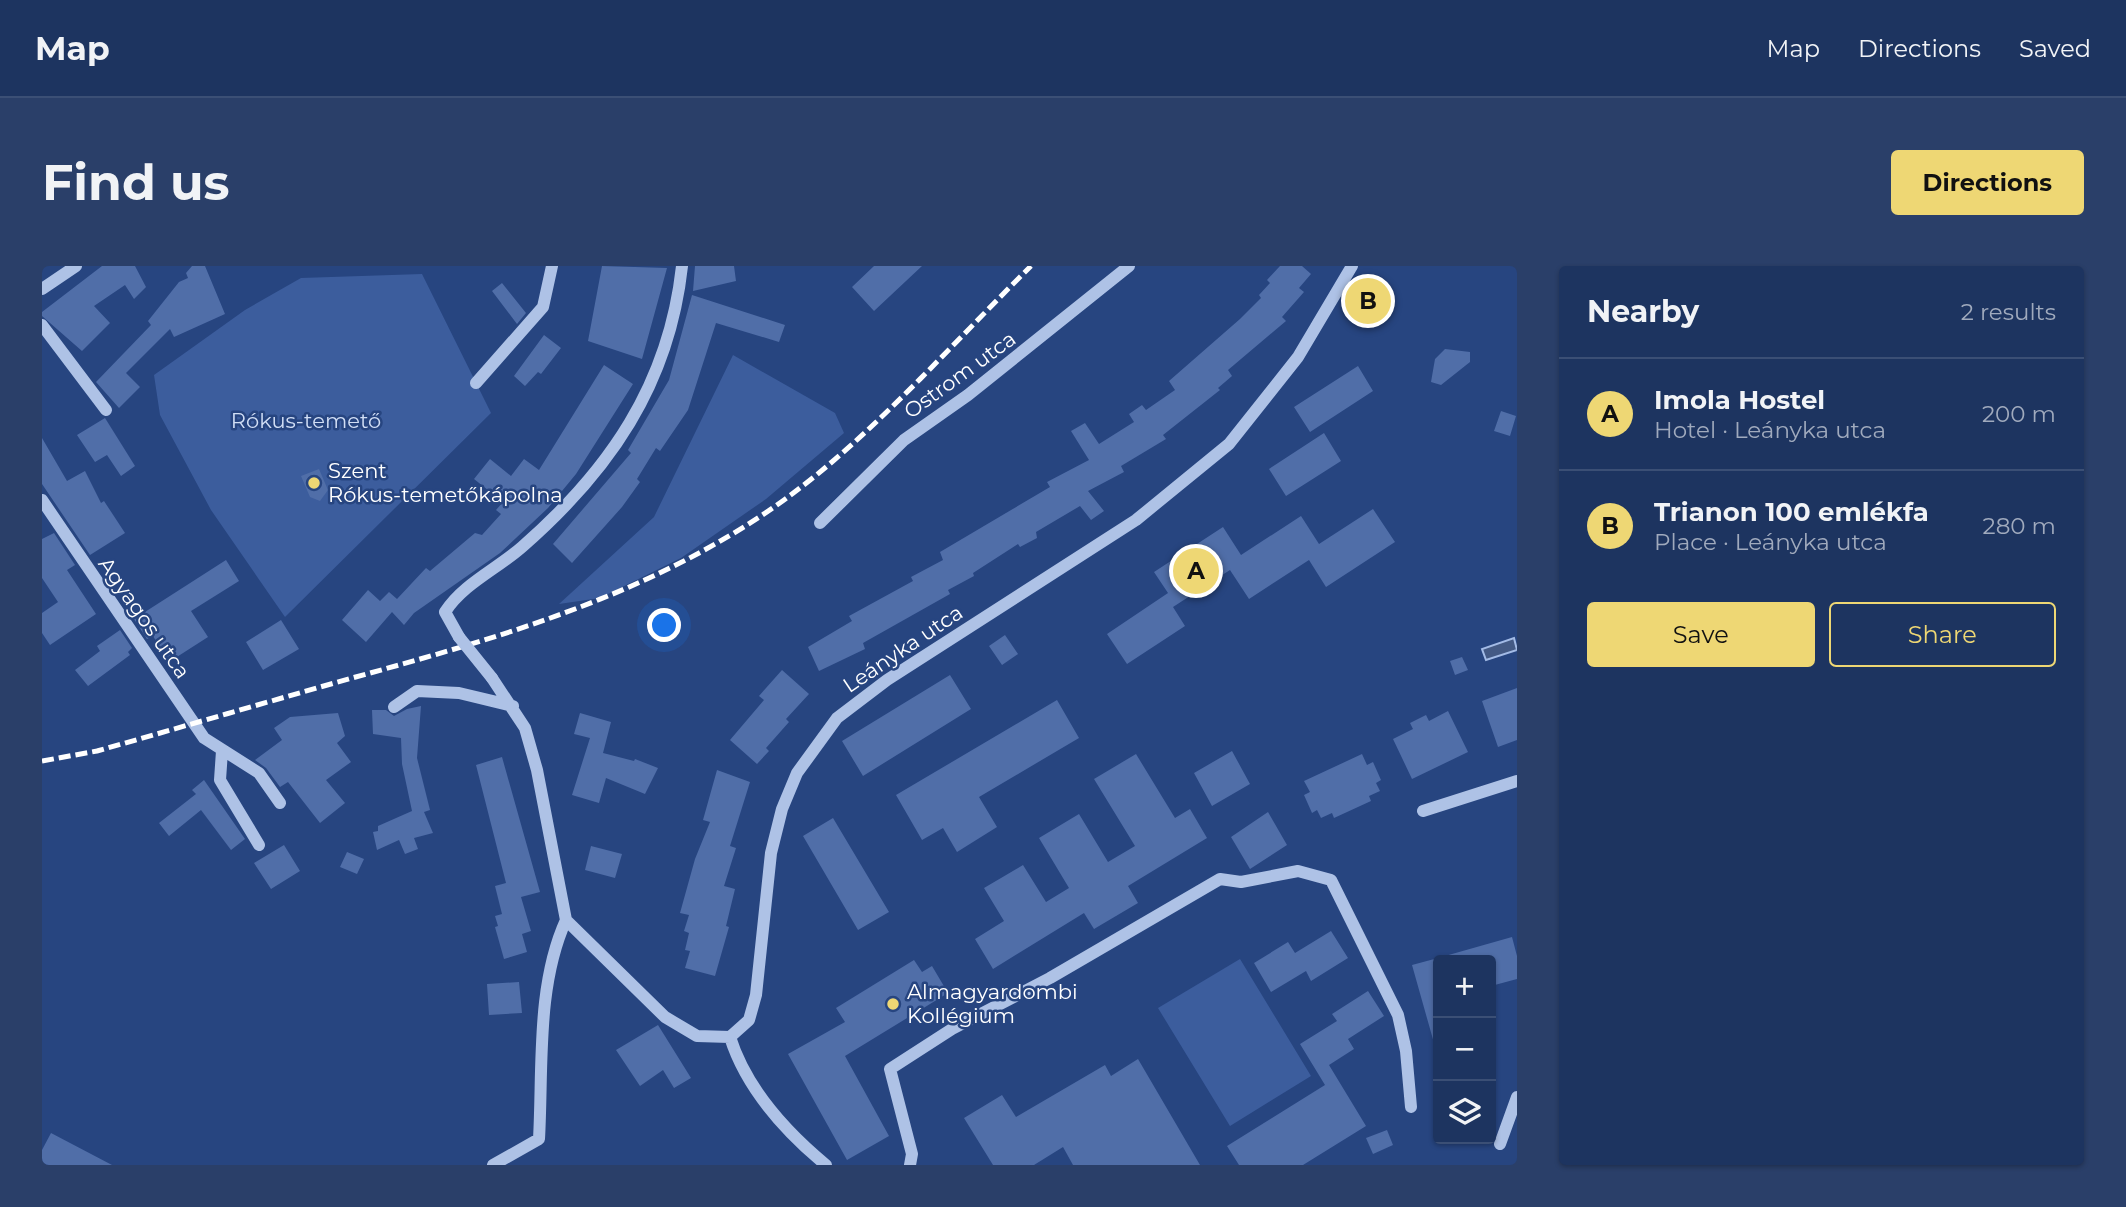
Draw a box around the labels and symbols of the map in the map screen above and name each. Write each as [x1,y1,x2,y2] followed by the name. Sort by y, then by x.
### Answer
[1345,275,1391,327] pin: B
[899,326,1020,423] street label: Ostrom utca
[231,408,381,433] park label: Rókus-temető
[328,458,563,507] place label: Szent Rókus-temetőkápolna
[306,475,322,491] marker: Szent Rókus-temetőkápolna
[1173,545,1219,597] pin: A
[93,552,195,683] street label: Agyagos utca
[838,599,967,698] street label: Leányka utca
[647,608,681,642] your location
[907,979,1078,1028] place label: Almagyardombi Kollégium
[885,996,901,1012] marker: Almagyardombi Kollégium

